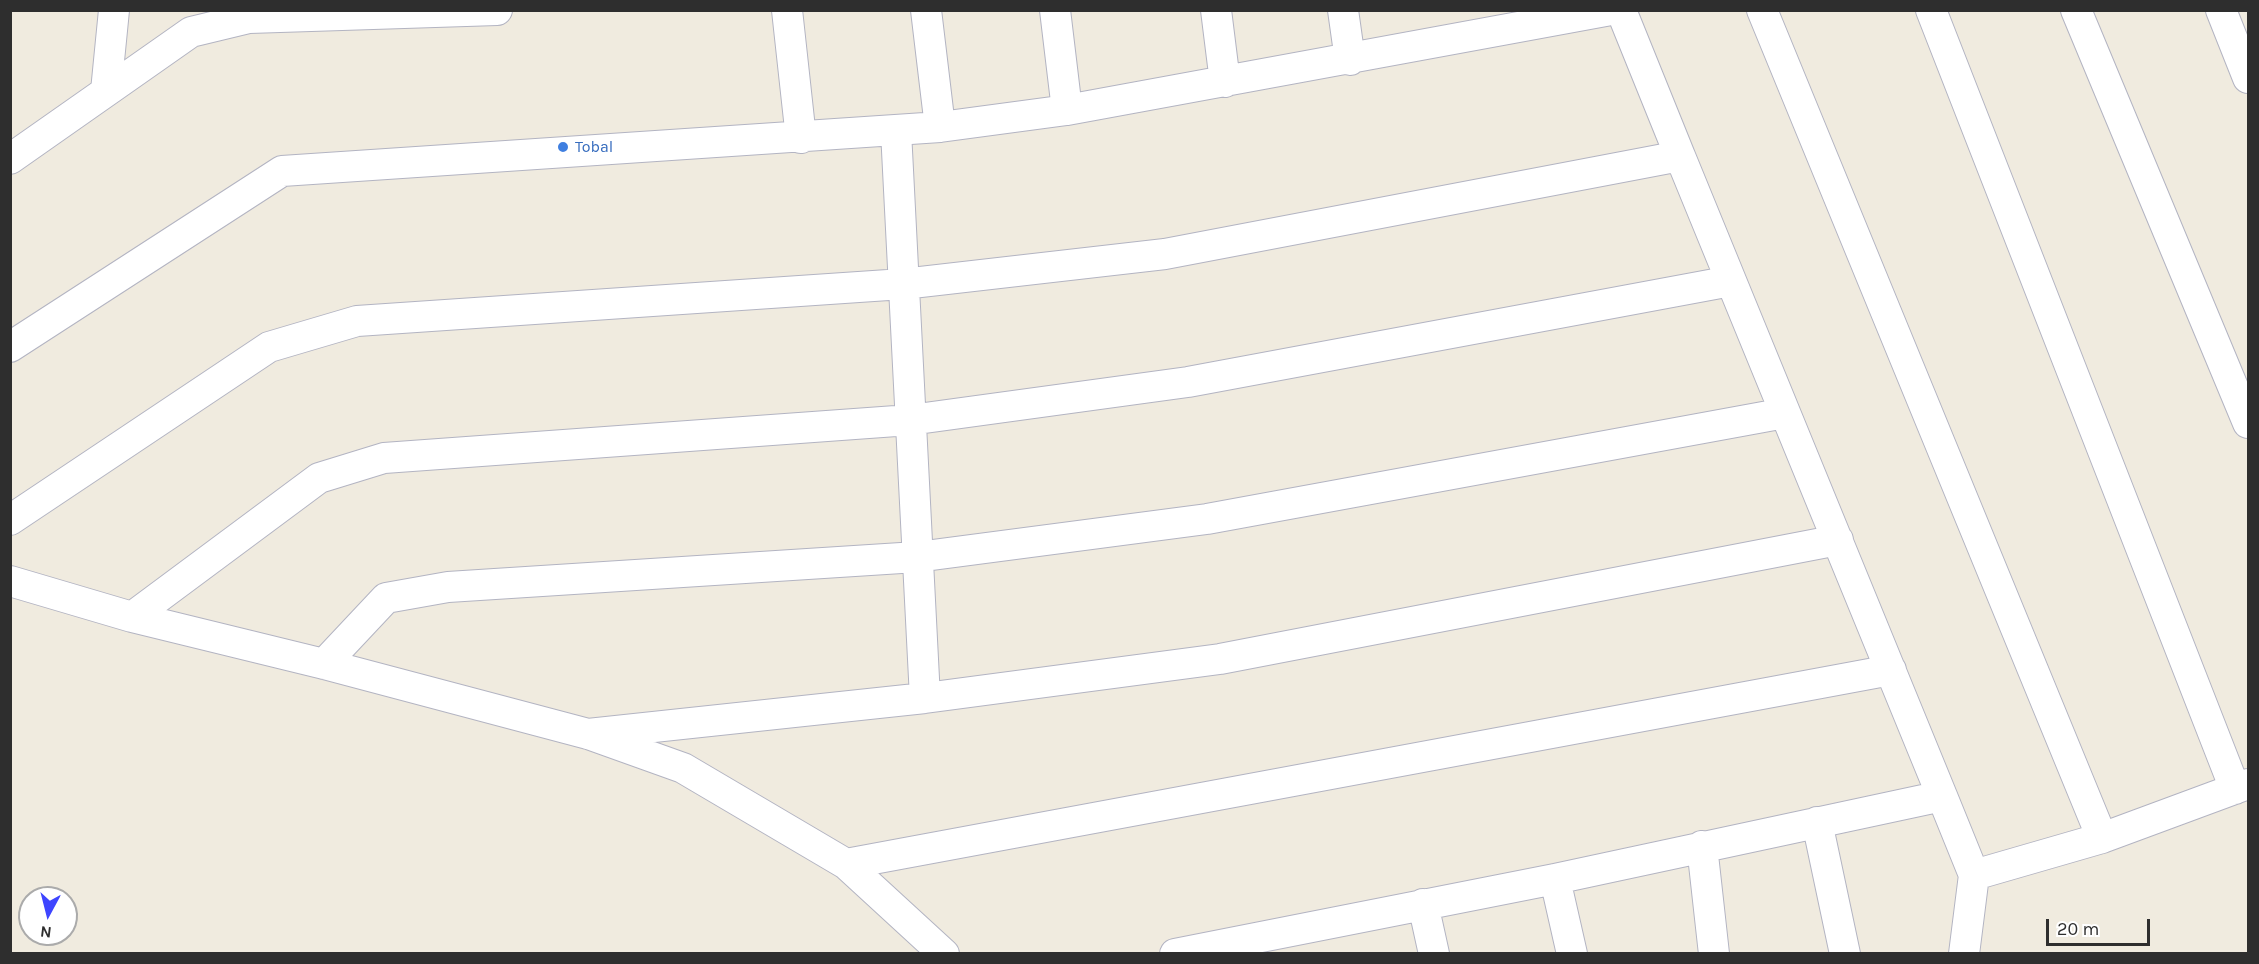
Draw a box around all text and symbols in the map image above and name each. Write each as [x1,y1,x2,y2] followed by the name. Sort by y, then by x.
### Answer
[575,137,613,157] place label: Tobal
[556,140,570,154] marker: Tobal
[18,886,78,946] north arrow
[2049,907,2152,945] scale bar
[2057,918,2099,940] text: 20 m
[39,922,53,943] text: N

